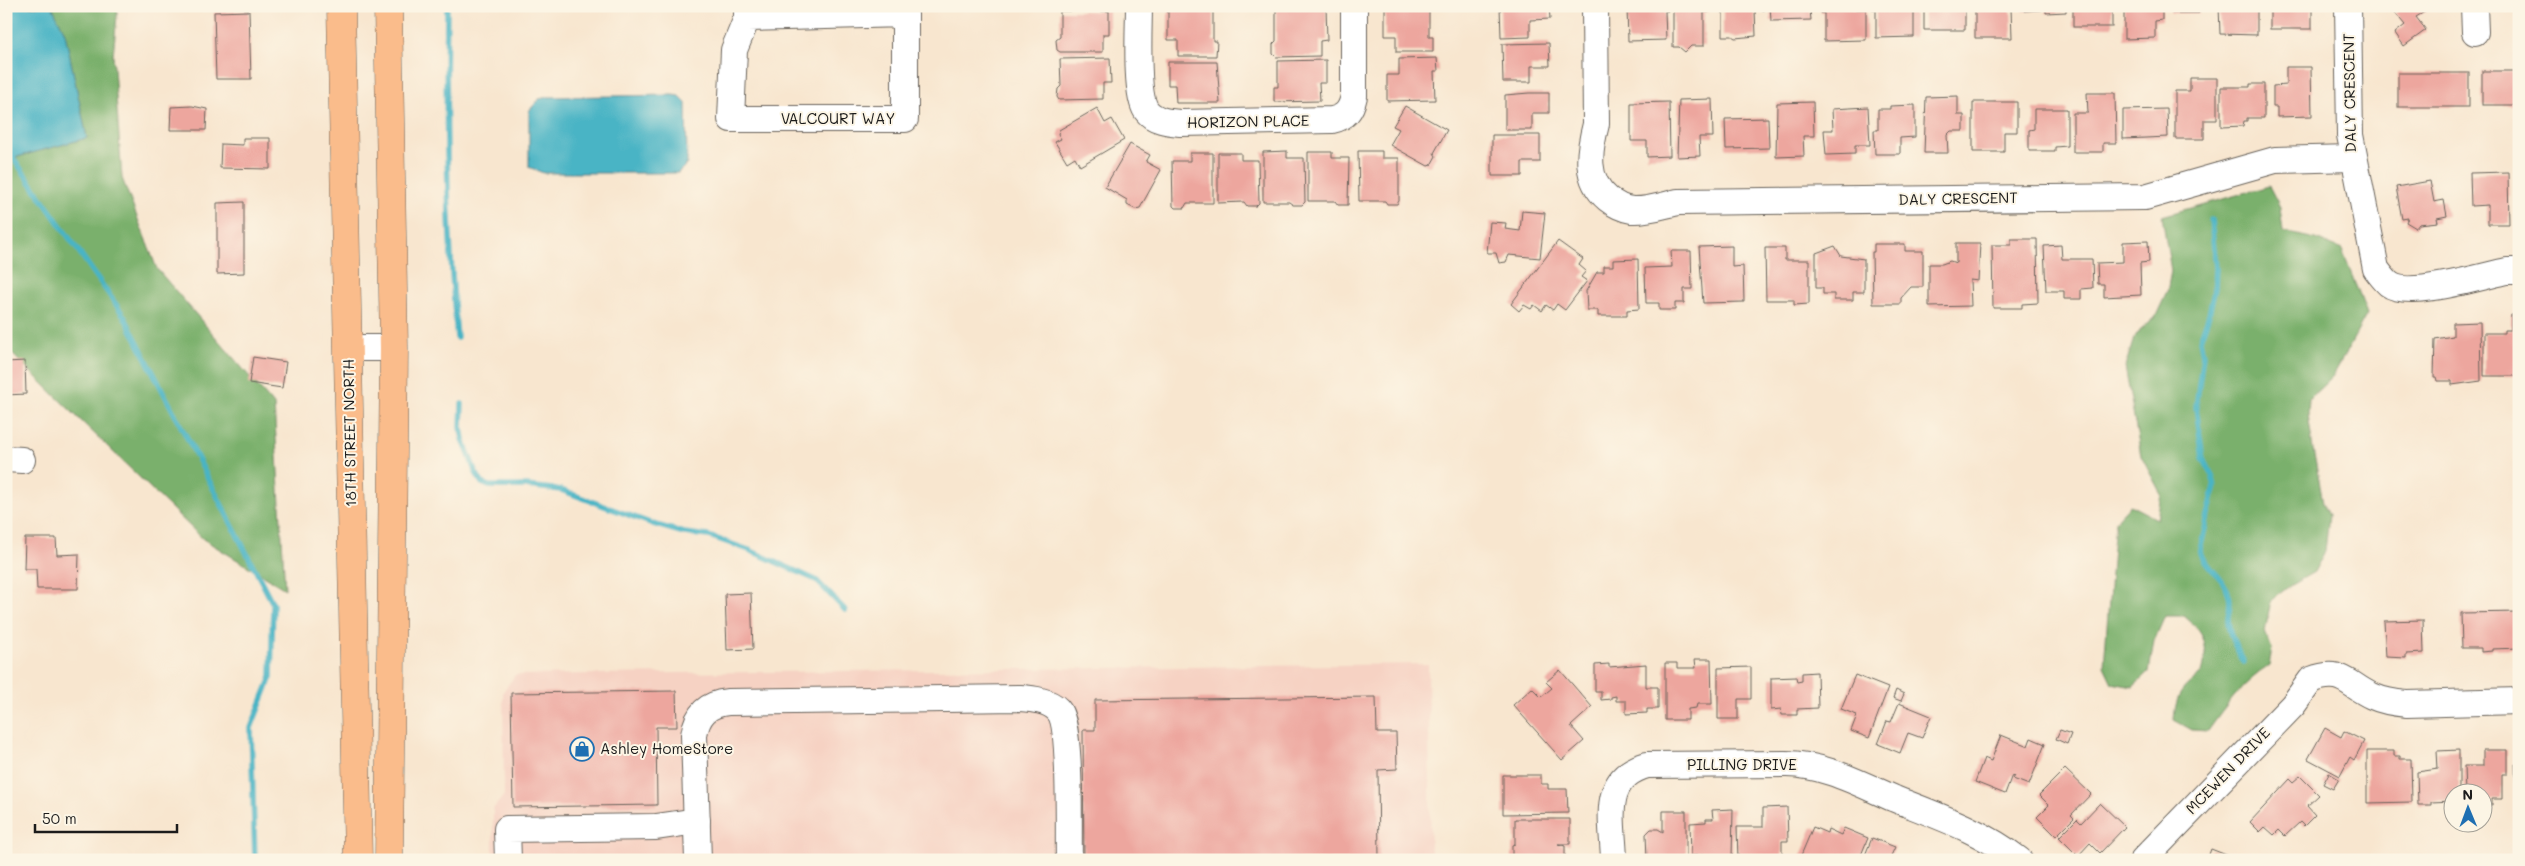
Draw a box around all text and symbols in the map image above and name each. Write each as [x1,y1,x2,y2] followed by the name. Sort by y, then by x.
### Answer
[2338,33,2360,153] street label: DALY CRESCENT
[781,108,895,128] street label: VALCOURT WAY
[1187,110,1310,132] street label: HORIZON PLACE
[1898,187,2018,209] street label: DALY CRESCENT
[338,359,360,507] street label: 18TH STREET NORTH
[2181,722,2274,818] street label: MCEWEN DRIVE
[569,736,595,762] shop icon: Ashley HomeStore
[600,738,733,758] place label: Ashley HomeStore
[1687,754,1797,774] street label: PILLING DRIVE
[2442,784,2492,834] north arrow
[2462,785,2473,804] text: N
[35,801,178,833] scale bar
[42,808,77,828] text: 50 m

